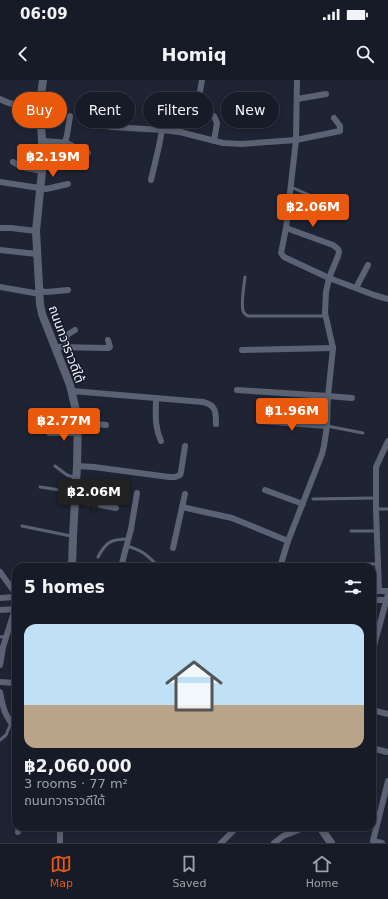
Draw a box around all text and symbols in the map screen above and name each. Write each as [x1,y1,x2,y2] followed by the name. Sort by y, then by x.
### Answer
[20,5,68,23] text: 06:09
[12,43,34,65] icon: back
[354,43,376,65] icon: search
[161,44,227,65] text: Homiq
[12,92,67,128] chip: Buy
[75,92,135,128] chip: Rent
[143,92,213,128] chip: Filters
[221,92,279,128] chip: New
[20,144,86,178] pin: ฿2.19M
[26,149,80,164] text: ฿2.19M
[280,194,346,228] pin: ฿2.06M
[286,199,340,214] text: ฿2.06M
[46,303,87,385] street label: ถนนทวาราวดีใต้
[259,398,325,432] pin: ฿1.96M
[265,403,319,418] text: ฿1.96M
[31,408,97,442] pin: ฿2.77M
[37,413,91,428] text: ฿2.77M
[61,479,127,513] pin: ฿2.06M
[67,484,121,499] text: ฿2.06M
[342,576,364,598] icon: filters
[24,577,105,597] text: 5 homes
[158,650,230,722] icon: home
[24,756,132,776] text: ฿2,060,000
[24,776,128,791] text: 3 rooms · 77 m²
[24,793,105,808] text: ถนนทวาราวดีใต้
[50,853,73,890] tab: Map
[172,853,206,890] tab: Saved
[306,853,338,890] tab: Home

